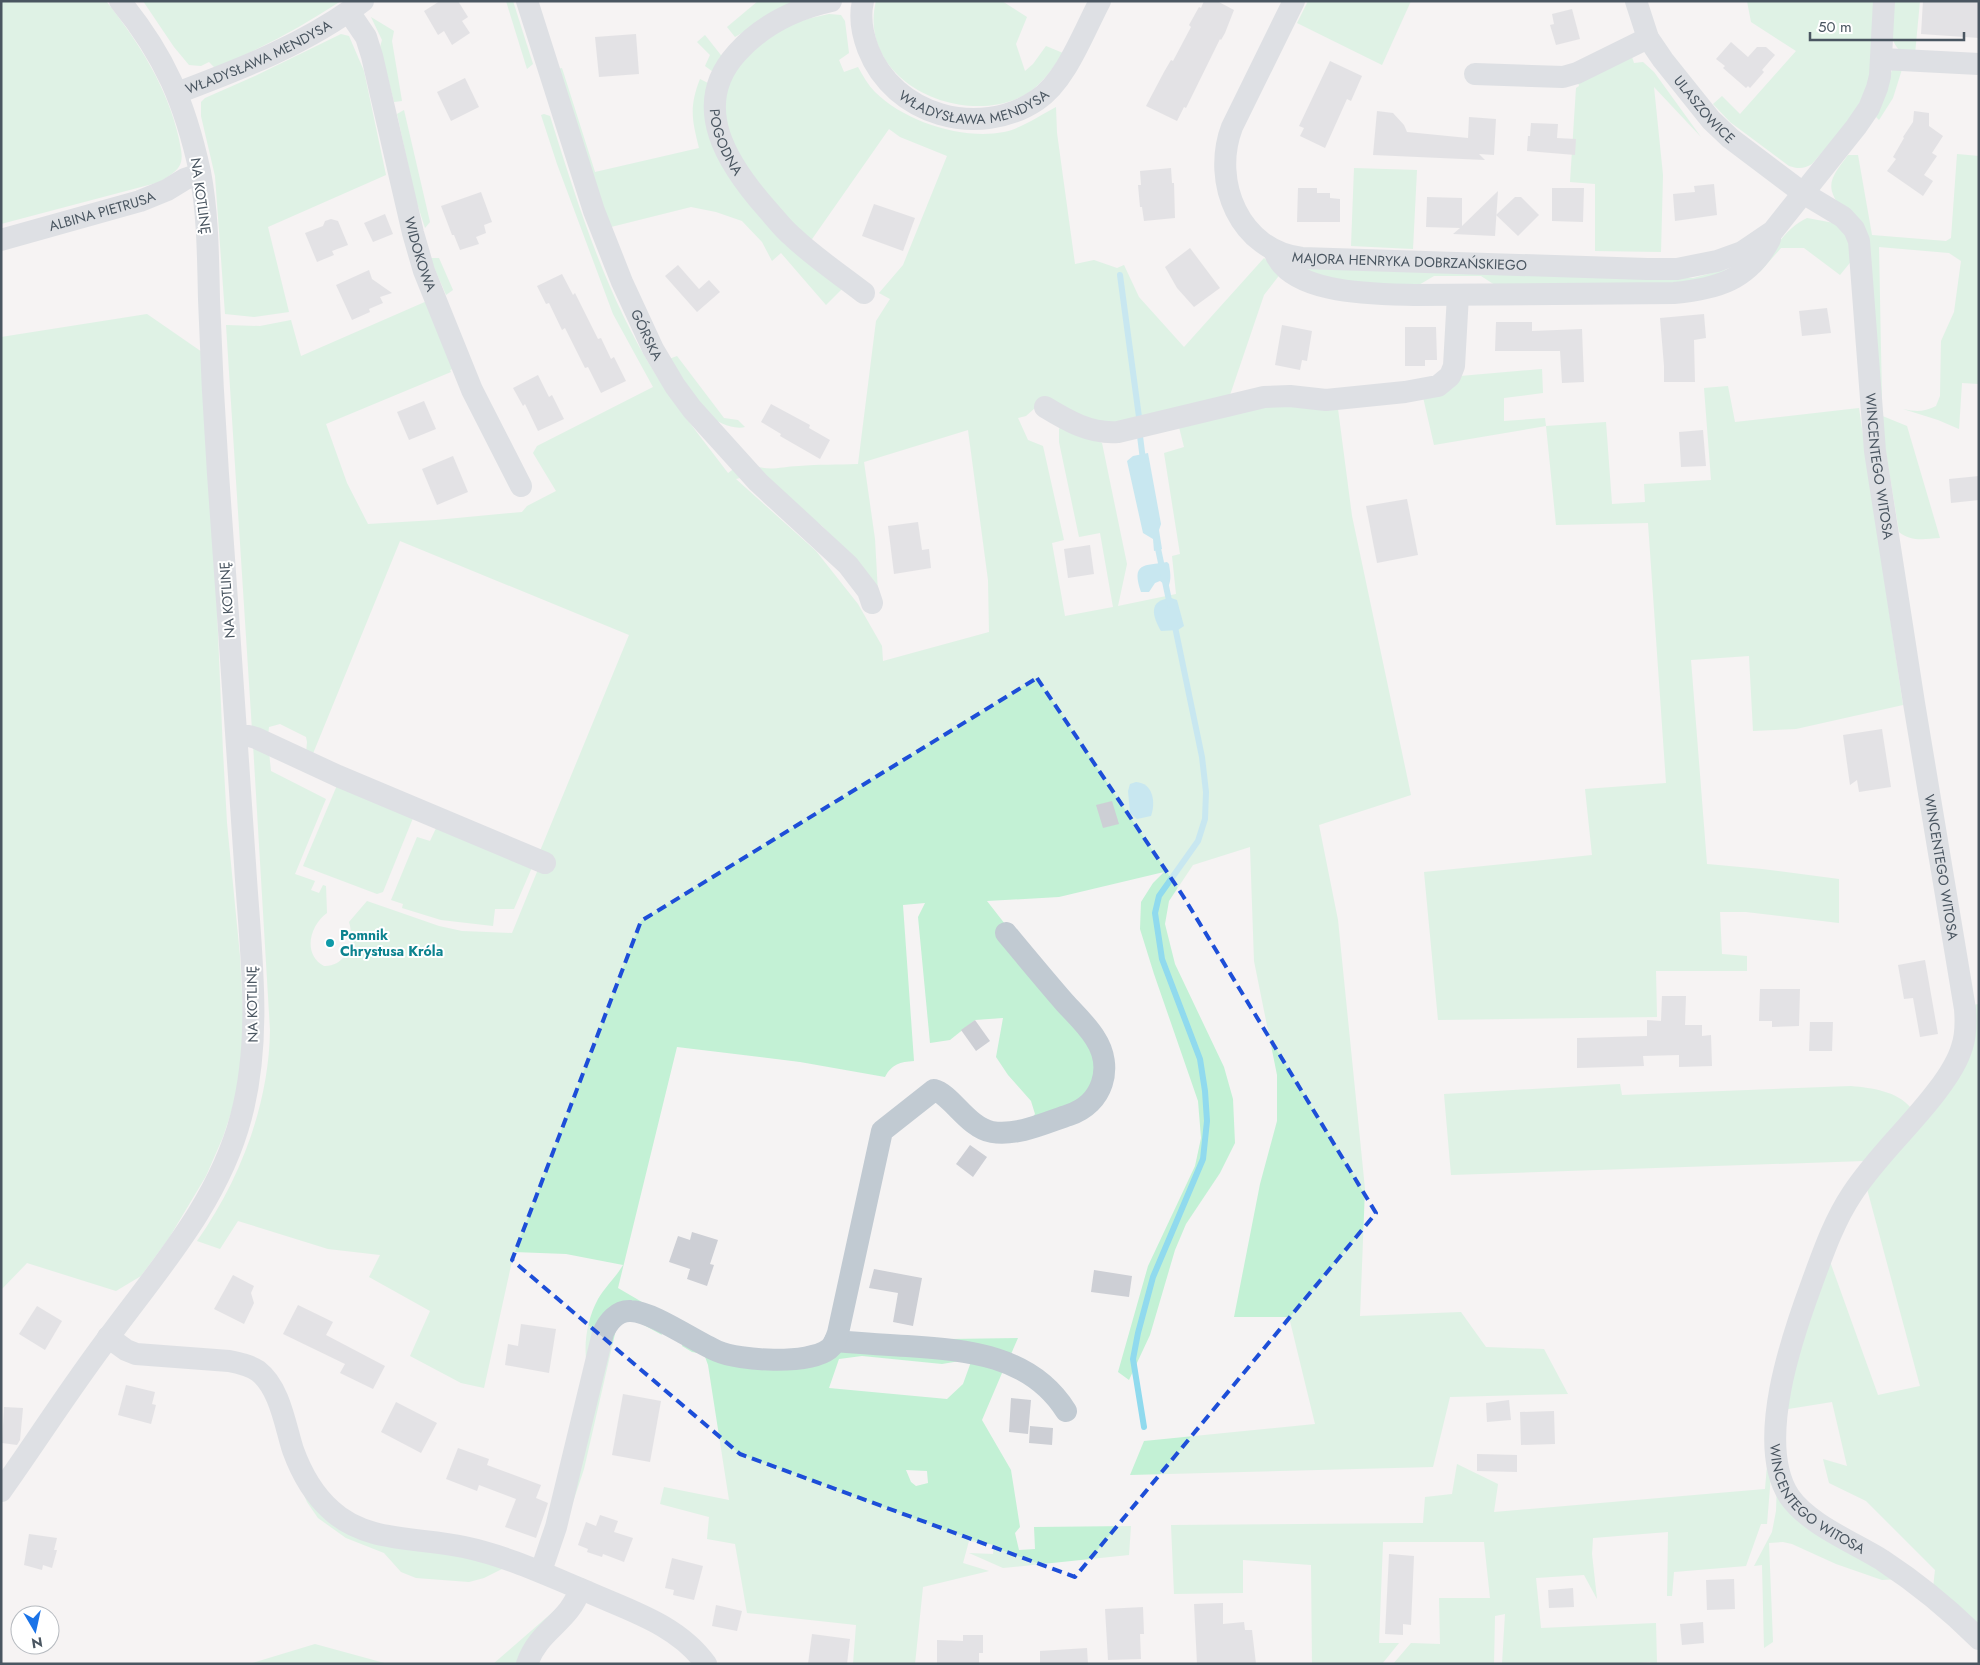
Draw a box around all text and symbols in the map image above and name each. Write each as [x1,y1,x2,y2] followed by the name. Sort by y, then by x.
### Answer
[1810,10,1964,42] scale bar
[182,15,336,99] street label: WŁADYSŁAWA MENDYSA
[1818,16,1852,38] text: 50 m
[1669,71,1740,148] street label: ULASZOWICE
[895,78,1053,98] street label: WŁADYSŁAWA MENDYSA
[895,84,1054,129] text: WŁADYSŁAWA MENDYSA
[705,108,748,180] street label: POGODNA
[186,157,216,235] street label: NA KOTLINĘ
[46,186,159,236] street label: ALBINA PIETRUSA
[400,215,442,295] street label: WIDOKOWA
[1291,247,1527,275] street label: MAJORA HENRYKA DOBRZAŃSKIEGO
[626,306,668,365] street label: GÓRSKA
[1861,392,1899,542] street label: WINCENTEGO WITOSA
[214,561,240,639] street label: NA KOTLINĘ
[1919,793,1964,943] street label: WINCENTEGO WITOSA
[340,925,443,961] place label: Pomnik Chrystusa Króla
[324,937,336,949] marker: Pomnik Chrystusa Króla
[241,965,263,1043] street label: NA KOTLINĘ
[1765,1443,1870,1559] street label: WINCENTEGO WITOSA
[10,1605,60,1655] north arrow
[30,1632,44,1654] text: N

